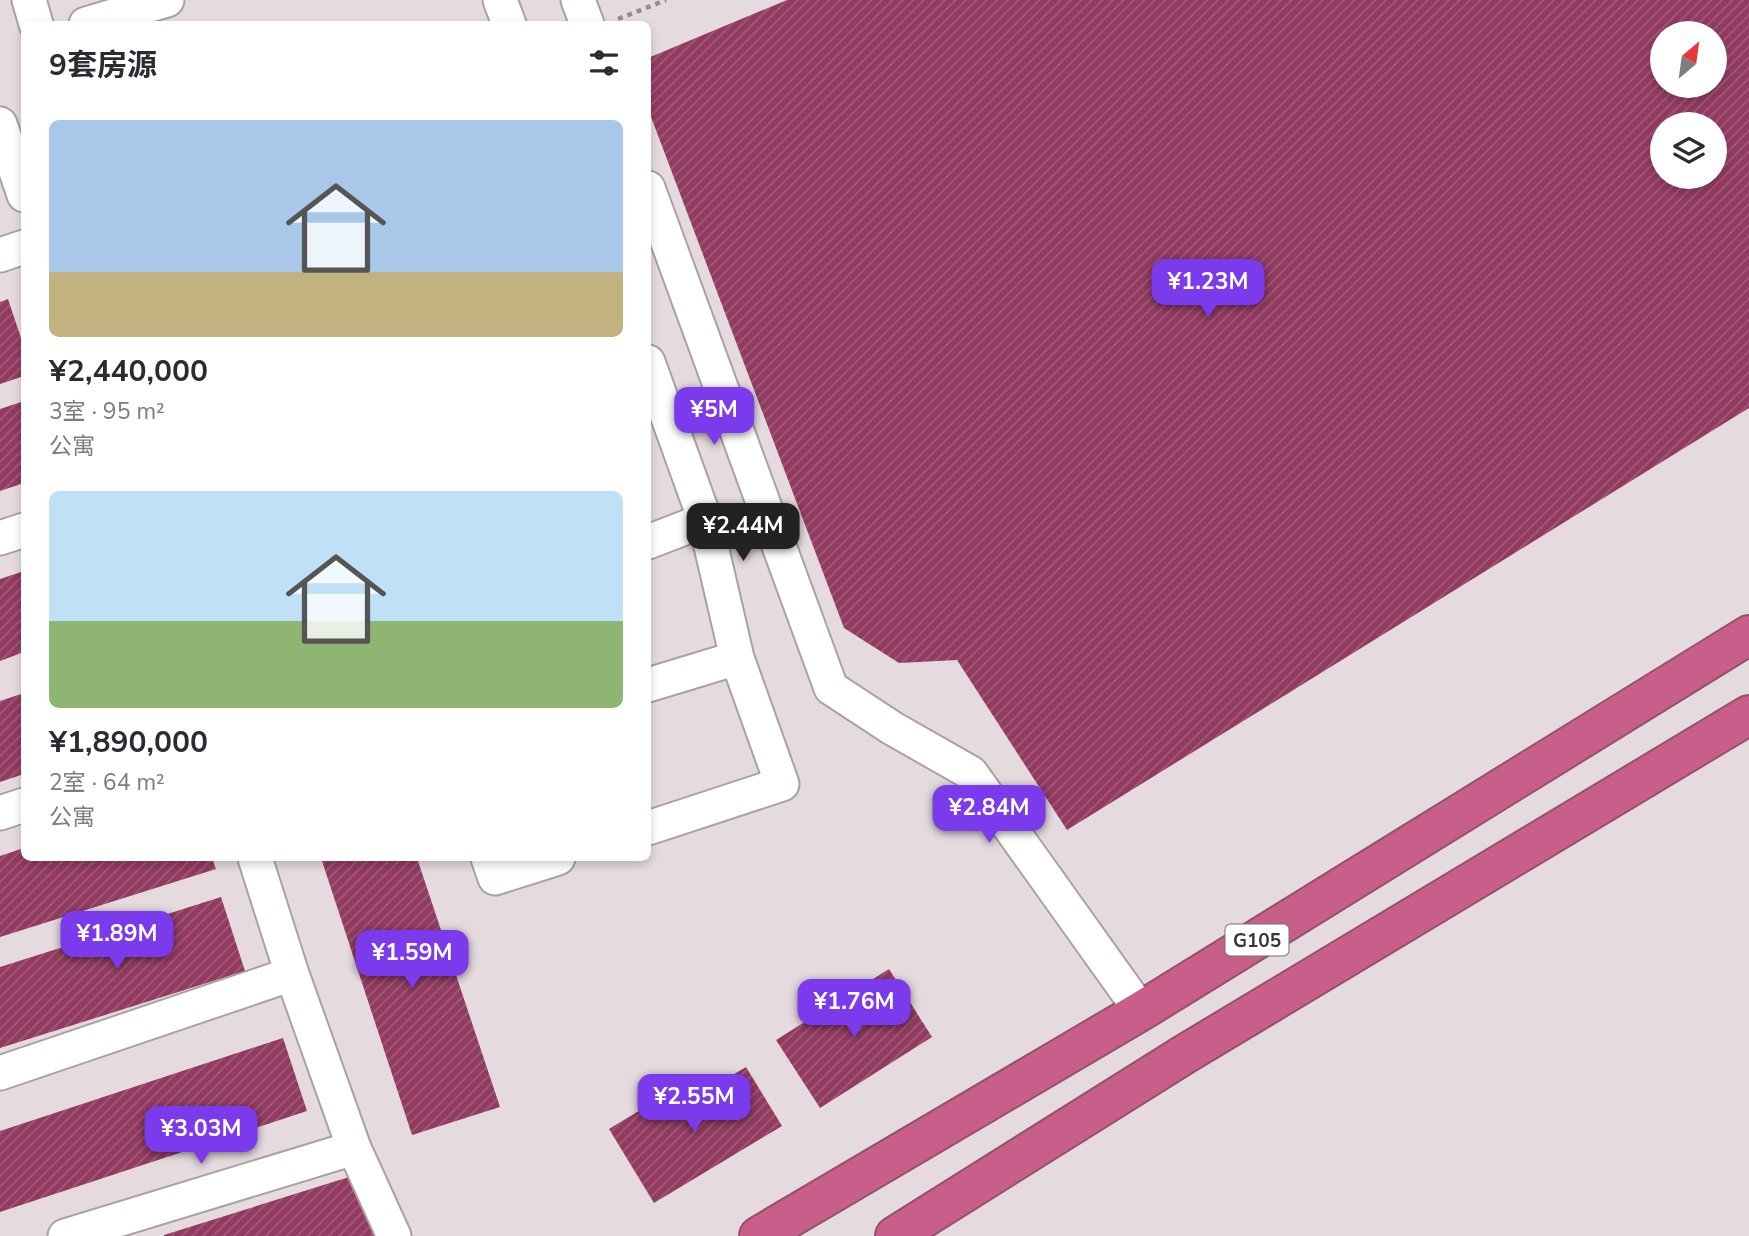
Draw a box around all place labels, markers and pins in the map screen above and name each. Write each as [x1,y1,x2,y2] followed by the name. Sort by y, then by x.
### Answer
[1151,260,1265,319] pin: ¥1.23M
[680,388,748,447] pin: ¥5M
[686,504,800,563] pin: ¥2.44M
[932,786,1046,845] pin: ¥2.84M
[60,912,174,971] pin: ¥1.89M
[355,930,469,990] pin: ¥1.59M
[797,979,911,1039] pin: ¥1.76M
[637,1074,751,1134] pin: ¥2.55M
[144,1106,258,1166] pin: ¥3.03M

